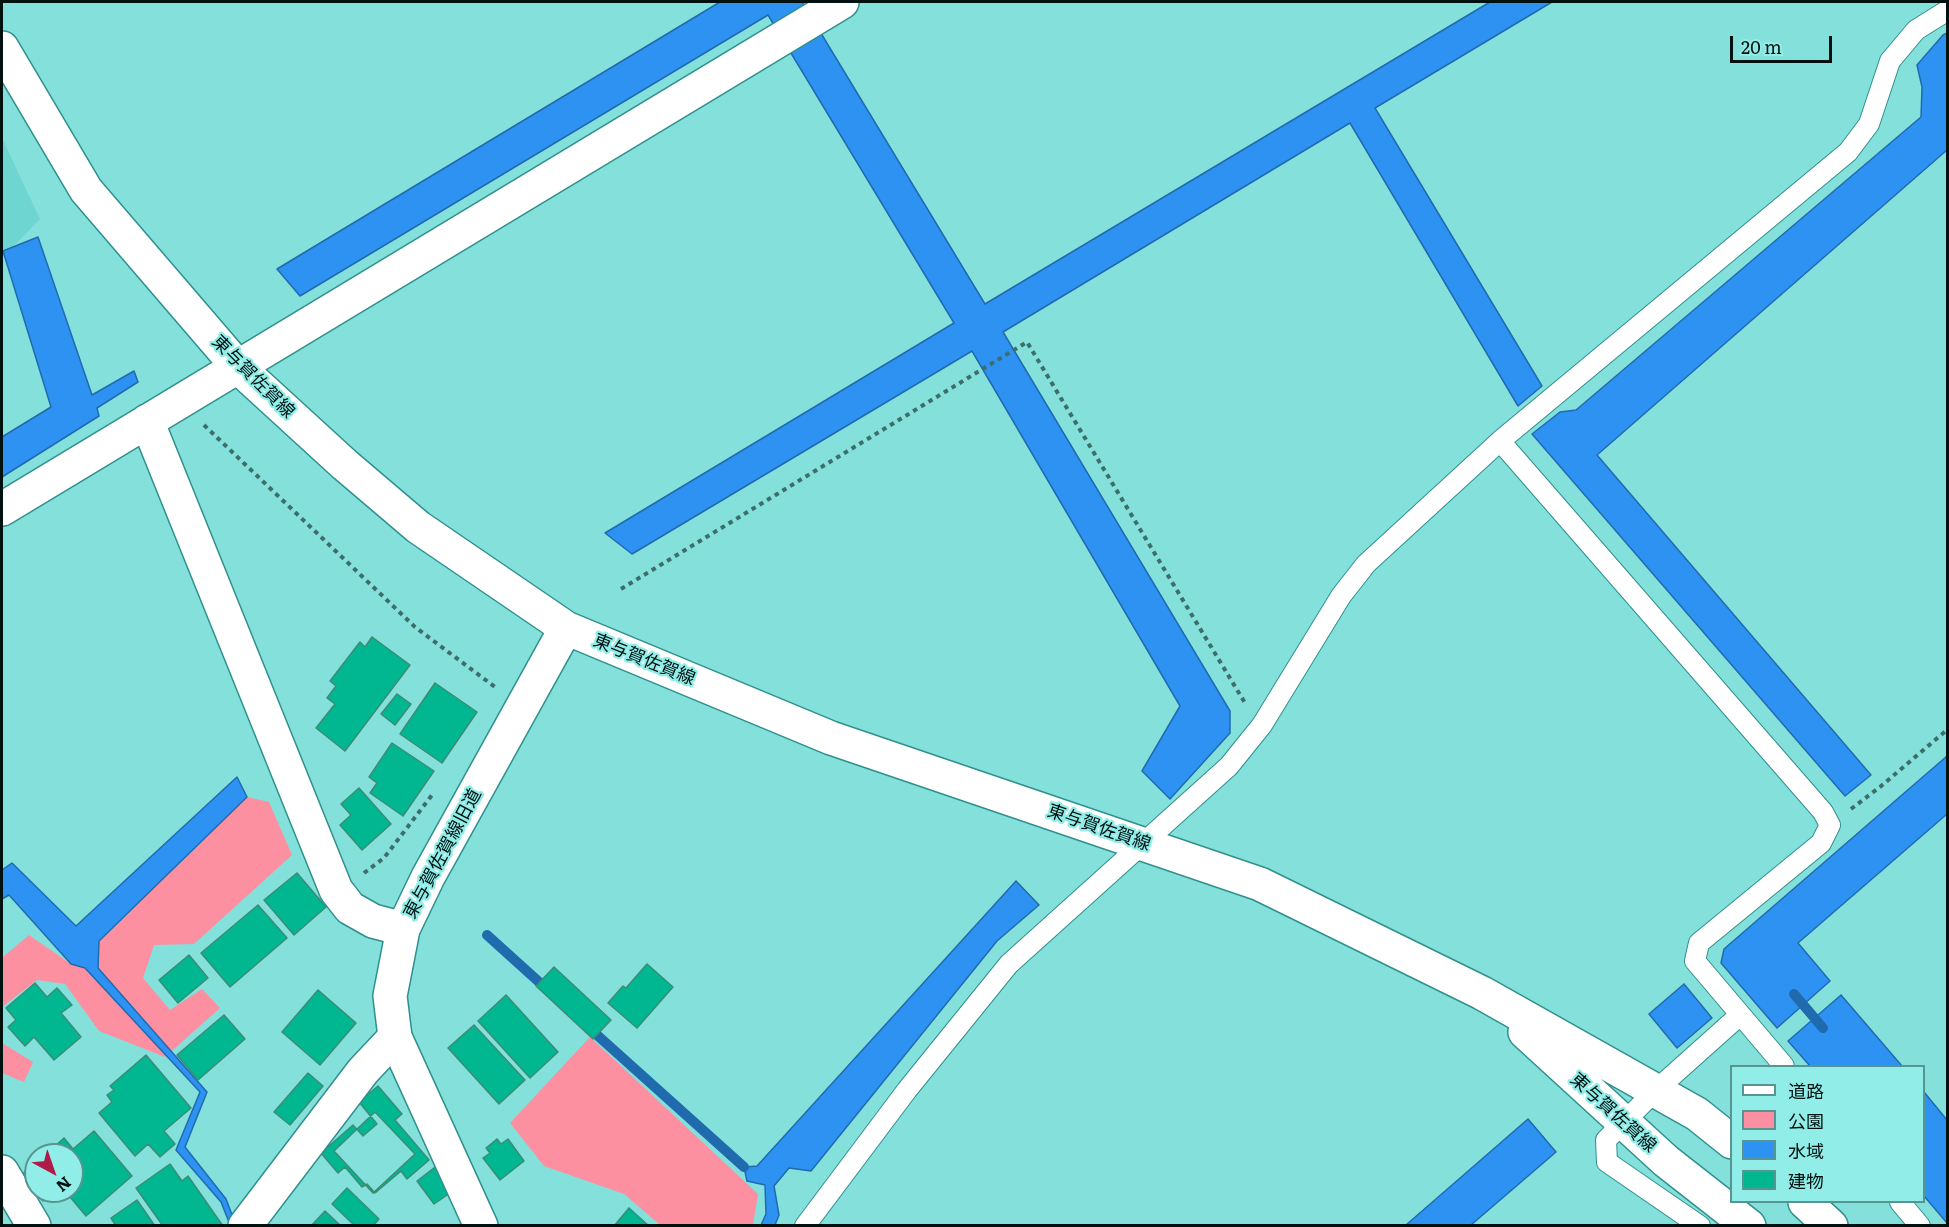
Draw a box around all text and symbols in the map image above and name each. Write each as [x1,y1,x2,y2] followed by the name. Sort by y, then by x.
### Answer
[1733,24,1835,62] scale bar
[1741,33,1782,60] text: 20 m
[207,331,299,423] street label: 東与賀佐賀線
[590,630,698,690] street label: 東与賀佐賀線
[400,785,486,923] street label: 東与賀佐賀線旧道
[1044,800,1154,856] street label: 東与賀佐賀線
[1730,1065,1925,1203] legend
[1566,1069,1660,1157] street label: 東与賀佐賀線
[1788,1077,1824,1104] text: 道路
[1788,1107,1824,1134] text: 公園
[1788,1137,1824,1164] text: 水域
[24,1143,84,1203] north arrow
[1788,1167,1824,1194] text: 建物
[51,1172,77,1199] text: N

